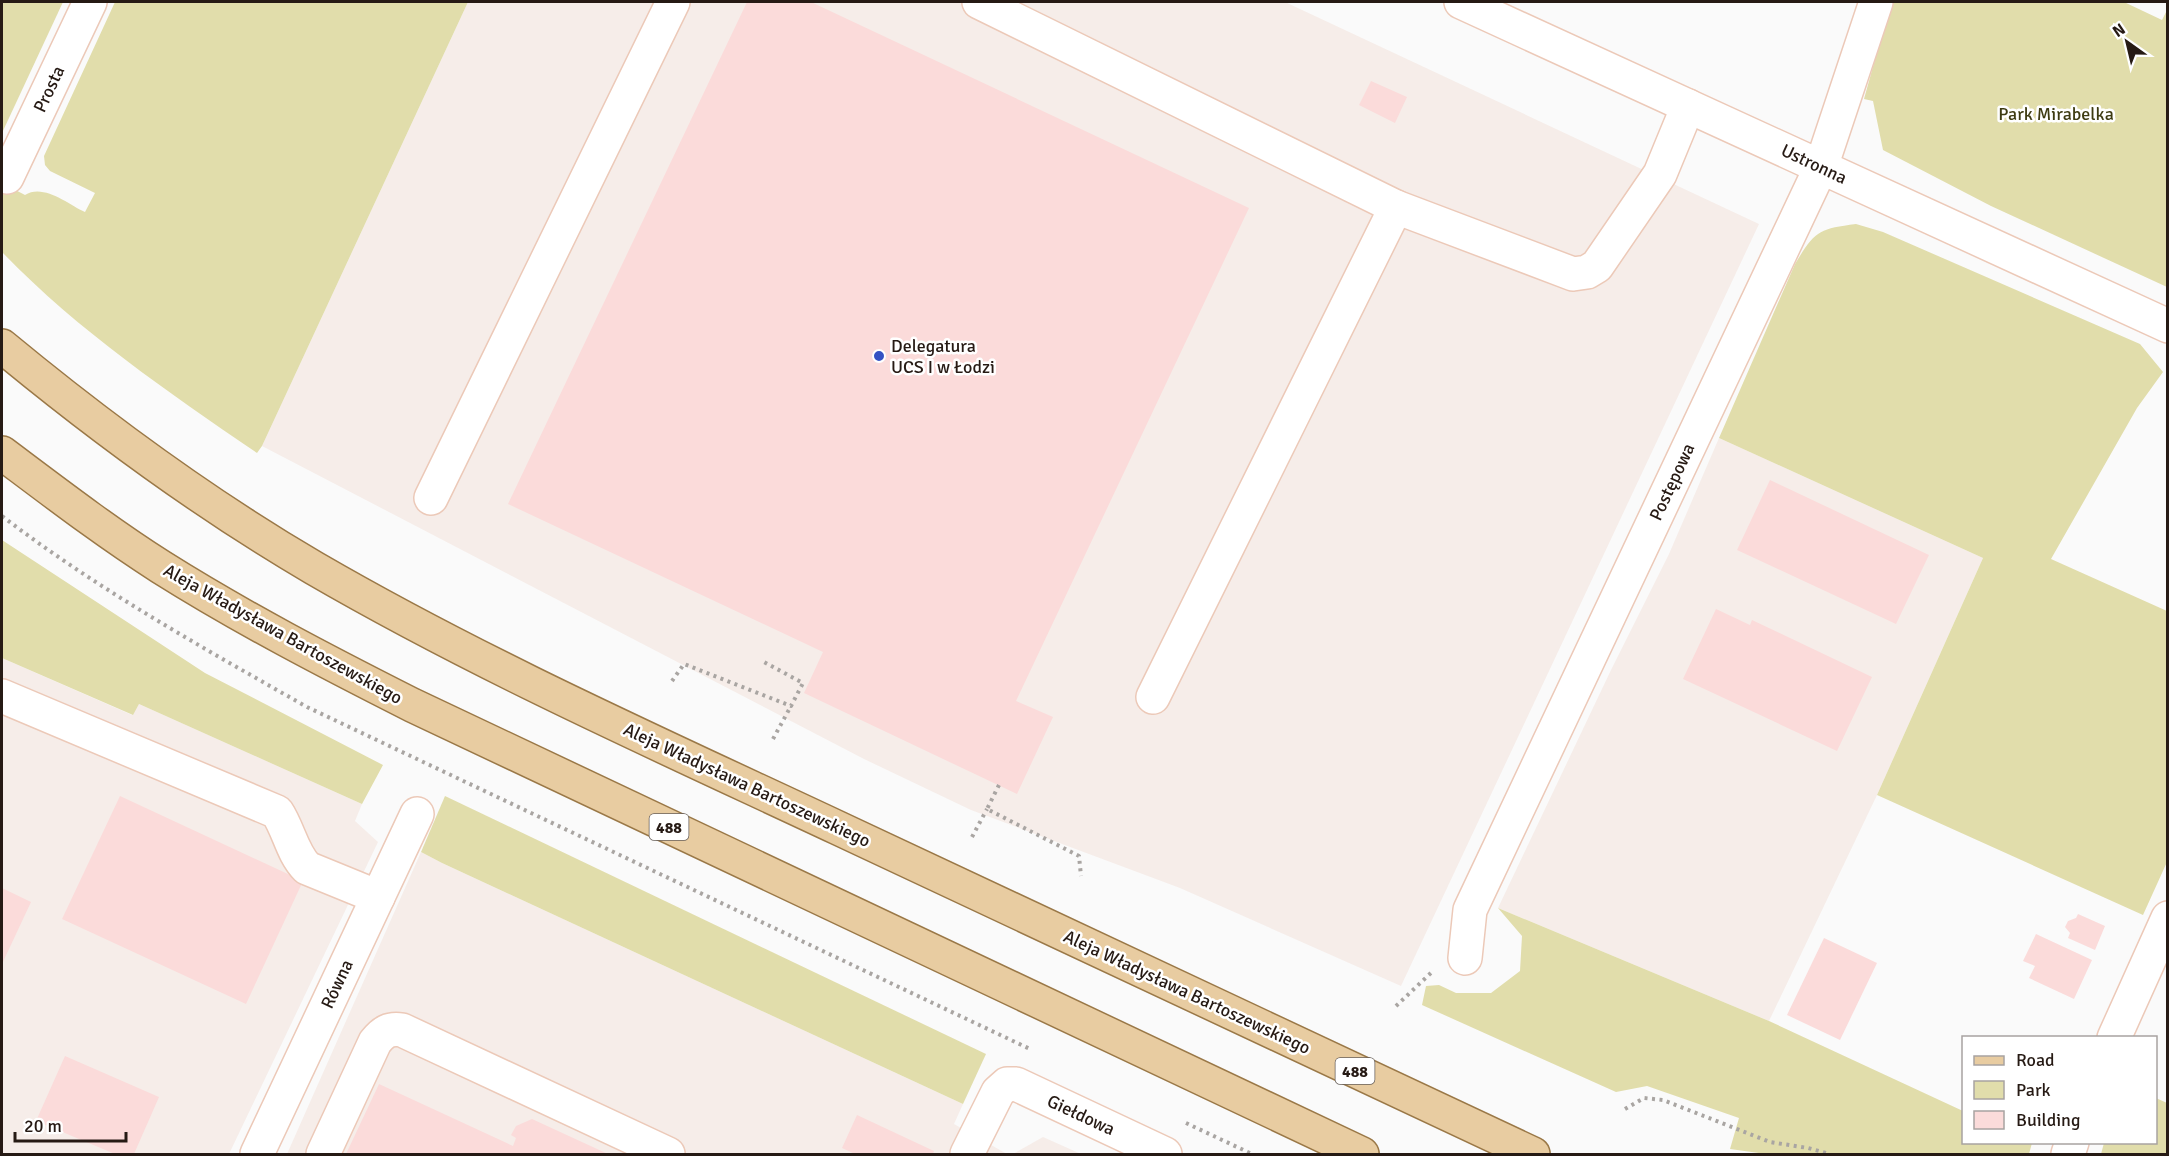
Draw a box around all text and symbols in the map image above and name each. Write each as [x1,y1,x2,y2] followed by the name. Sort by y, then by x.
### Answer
[2097,12,2157,72] north arrow
[2109,19,2129,42] text: N
[29,62,69,116] street label: Prosta
[1998,103,2114,125] park label: Park Mirabelka
[1778,139,1850,189] street label: Ustronna
[891,335,995,378] place label: Delegatura UCS I w Łodzi
[872,349,886,363] marker: Delegatura UCS I w Łodzi
[1645,440,1699,524] street label: Postępowa
[160,559,406,709] street label: Aleja Władysława Bartoszewskiego
[620,718,874,852] street label: Aleja Władysława Bartoszewskiego
[650,814,688,840] road number: 488
[1060,925,1314,1059] street label: Aleja Władysława Bartoszewskiego
[316,956,358,1012] street label: Równa
[1962,1036,2157,1144] legend
[2016,1049,2055,1071] text: Road
[1336,1058,1374,1084] road number: 488
[2016,1079,2051,1101] text: Park
[1044,1090,1118,1140] street label: Giełdowa
[15,1105,126,1143] scale bar
[2016,1109,2080,1131] text: Building
[24,1115,62,1137] text: 20 m

